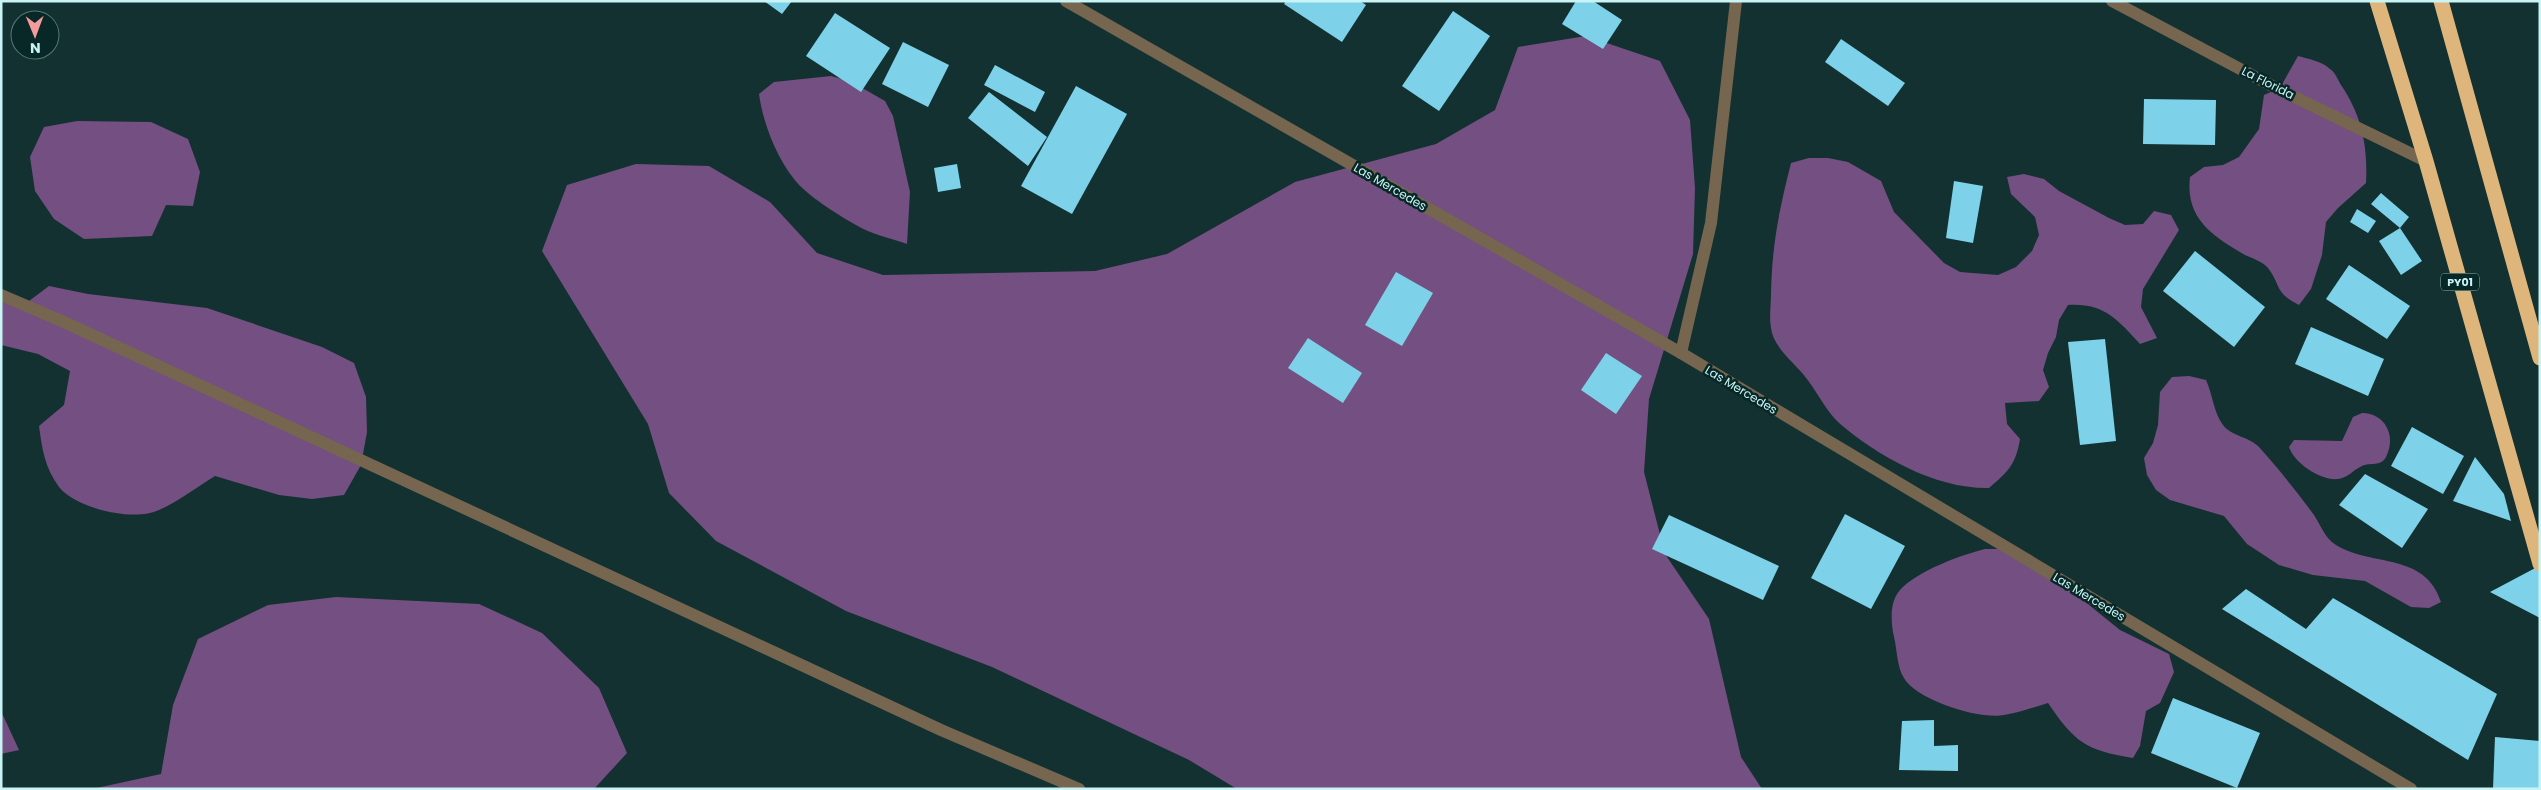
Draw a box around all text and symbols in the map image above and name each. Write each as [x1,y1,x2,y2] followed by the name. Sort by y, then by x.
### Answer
[10,10,60,60] north arrow
[30,38,41,58] text: N
[2239,62,2297,103] street label: La Florida
[1351,159,1430,214] street label: Las Mercedes
[2441,274,2479,290] road number: PY01
[1702,361,1781,418] street label: Las Mercedes
[2050,568,2129,625] street label: Las Mercedes

